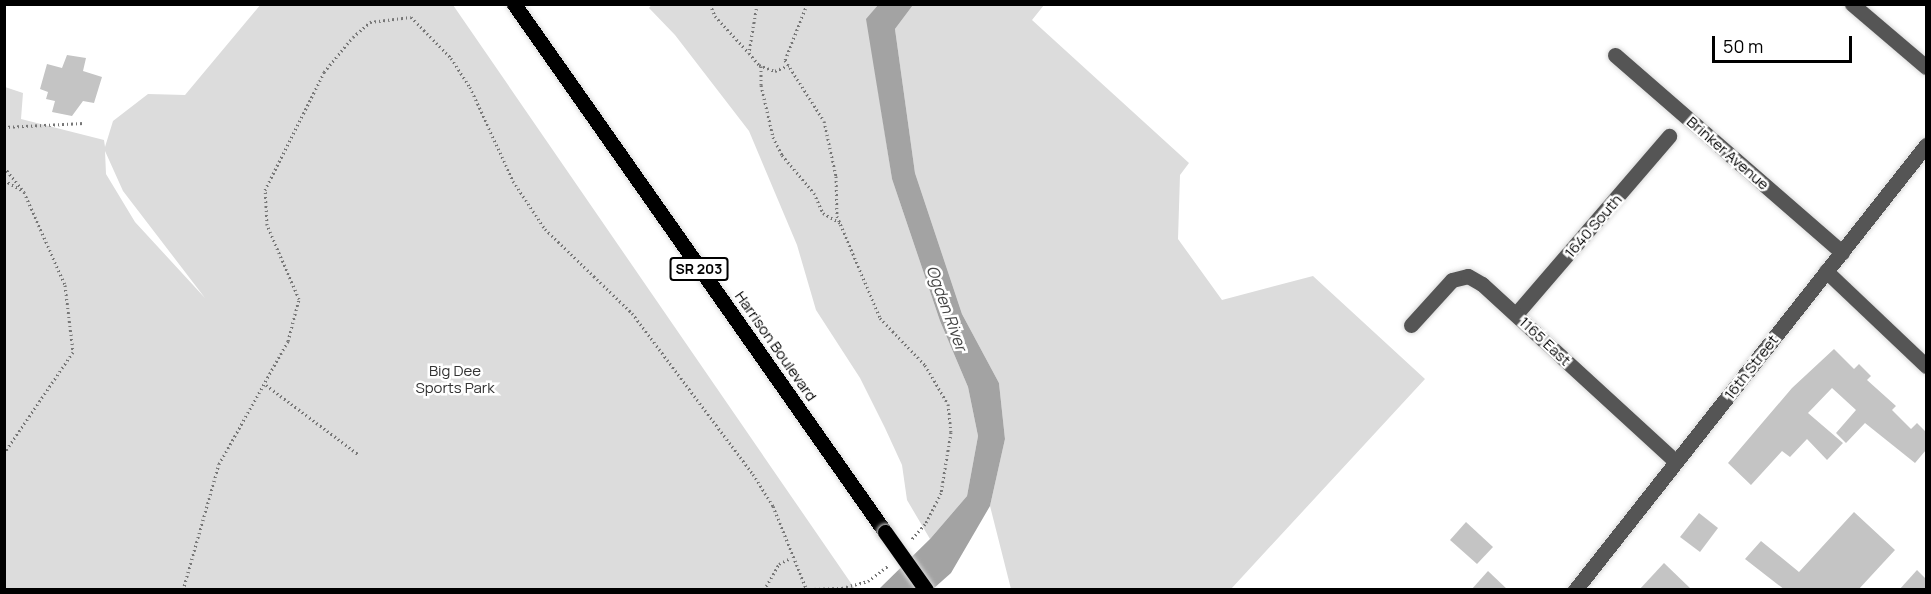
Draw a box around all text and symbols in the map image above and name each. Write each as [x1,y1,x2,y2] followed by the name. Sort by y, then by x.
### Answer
[1715,24,1854,62] scale bar
[1723,34,1763,58] text: 50 m
[1683,112,1773,194] street label: Brinker Avenue
[1561,191,1625,261] street label: 1640 South
[669,258,729,280] road number: SR 203
[923,263,971,353] water label: Ogden River
[731,288,821,404] street label: Harrison Boulevard
[1516,313,1574,369] street label: 1165 East
[1720,331,1782,403] street label: 16th Street
[415,361,495,396] park label: Big Dee Sports Park

